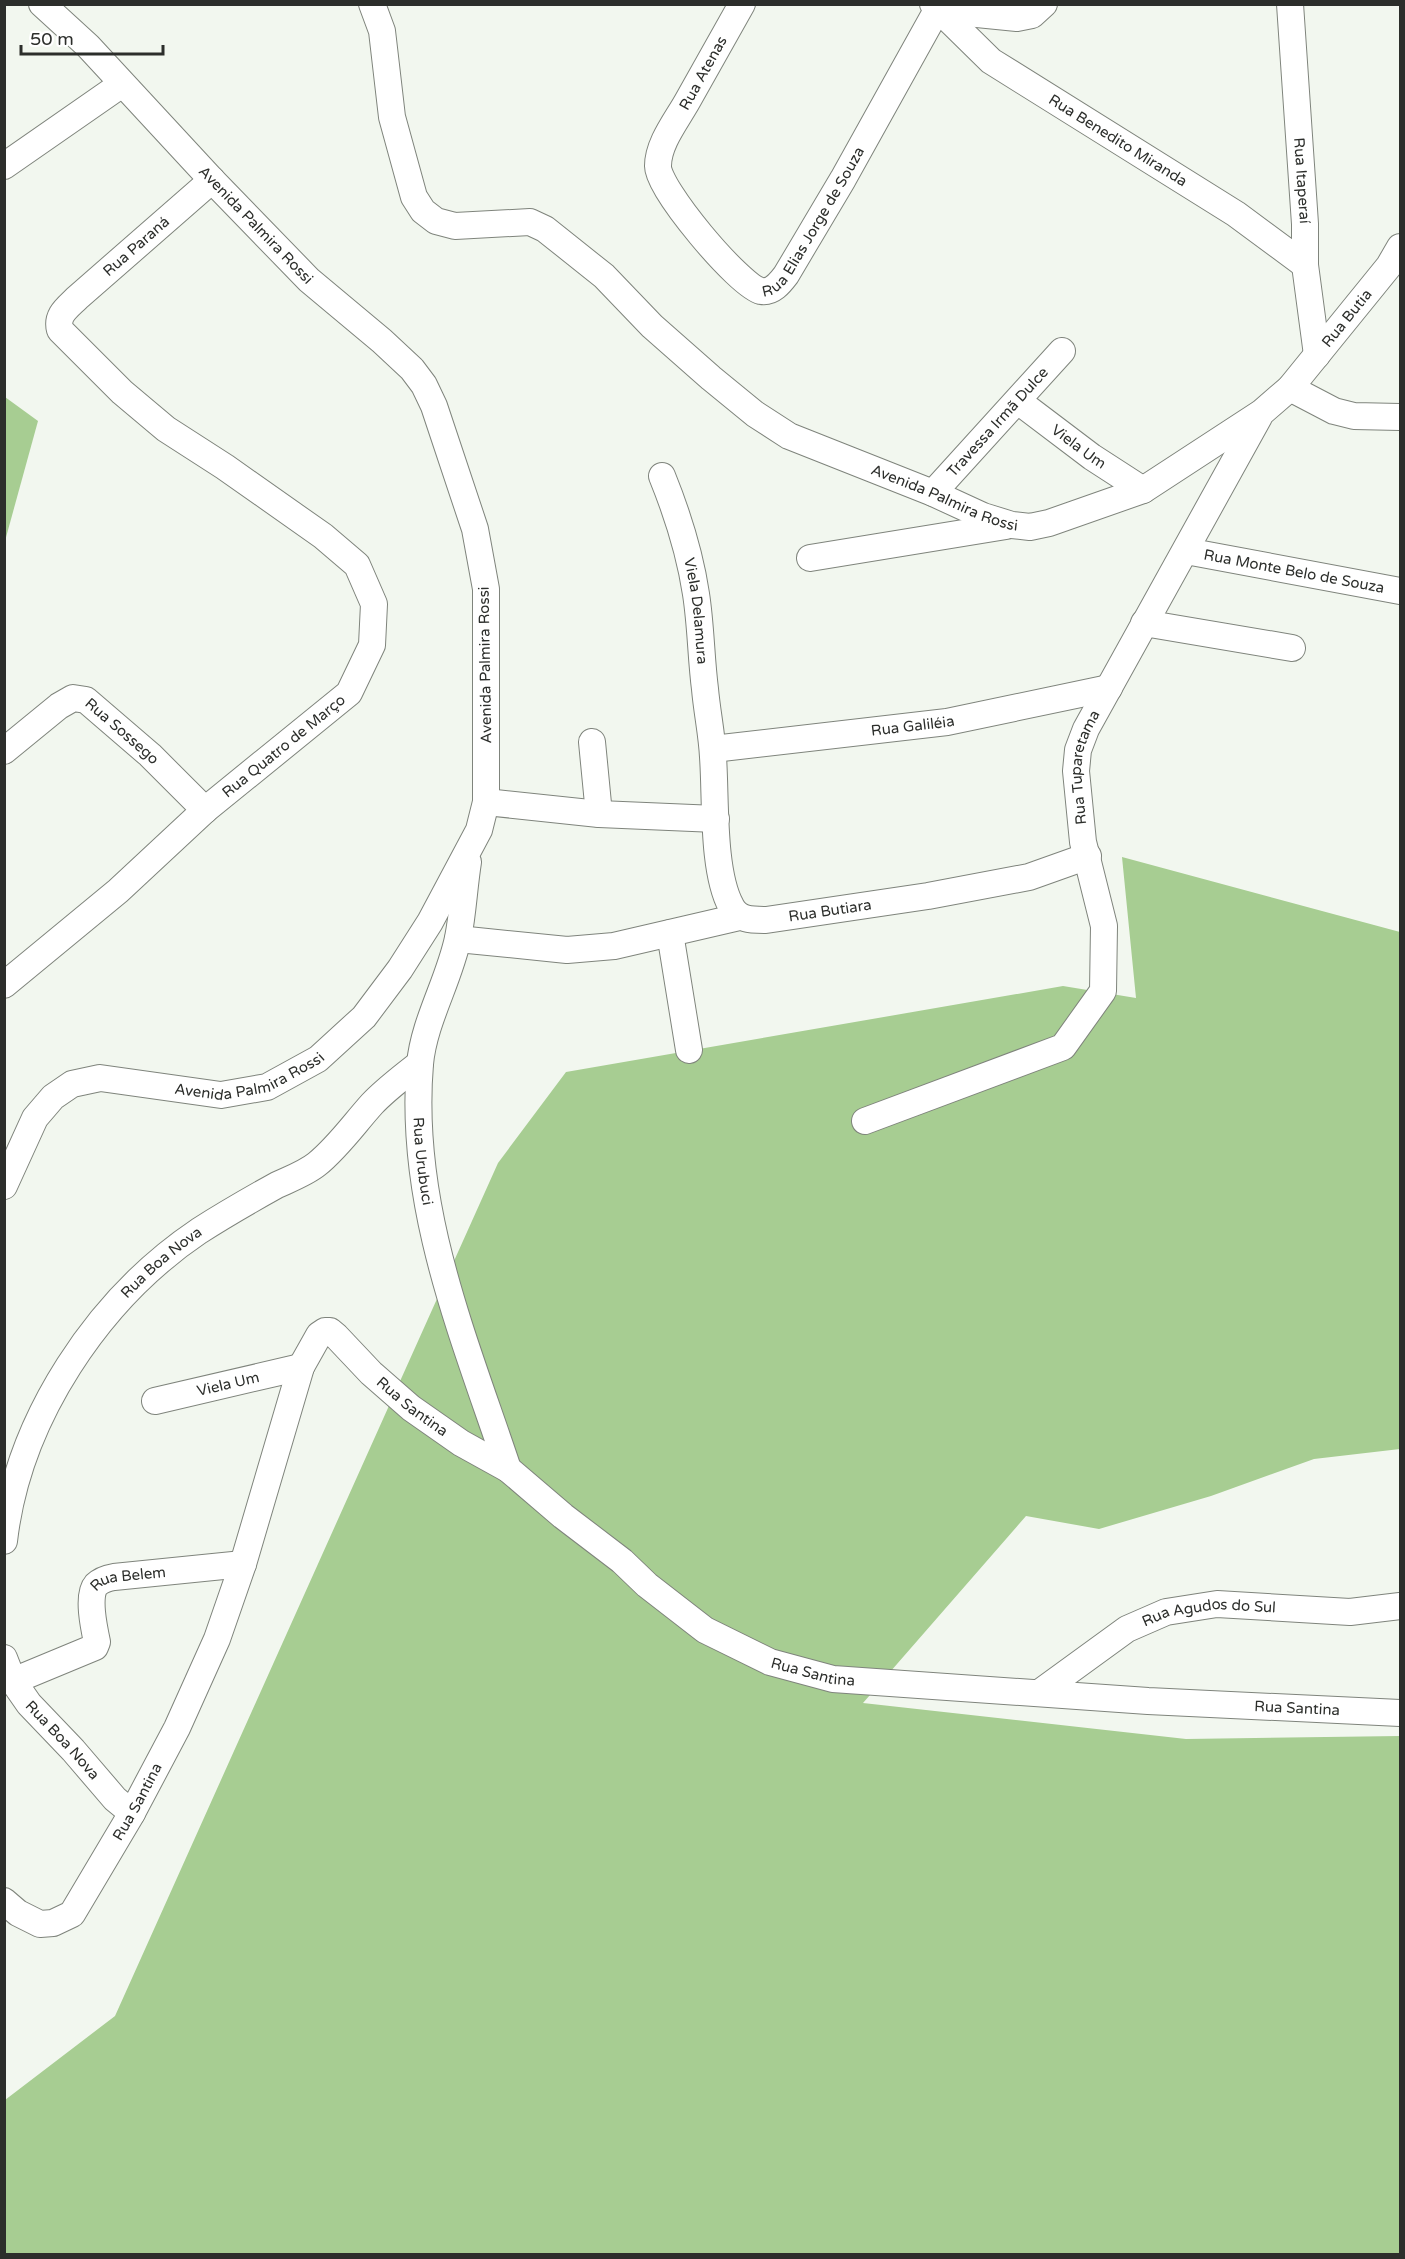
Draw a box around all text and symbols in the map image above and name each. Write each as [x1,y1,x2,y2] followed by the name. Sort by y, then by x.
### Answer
[21,18,164,56] scale bar
[30,28,74,50] text: 50 m
[675,33,731,113] street label: Rua Atenas
[1045,90,1191,190] street label: Rua Benedito Miranda
[1290,137,1314,225] street label: Rua Itaperaí
[760,144,868,301] street label: Rua Elias Jorge de Souza
[195,162,317,288] street label: Avenida Palmira Rossi
[99,213,173,280] street label: Rua Paraná
[1318,285,1376,351] street label: Rua Butia
[943,363,1052,481] street label: Travessa Irmã Dulce
[1048,421,1109,473] street label: Viela Um
[868,460,1019,535] street label: Avenida Palmira Rossi
[1202,546,1386,597] street label: Rua Monte Belo de Souza
[680,556,711,665] street label: Viela Delamura
[475,586,495,744] street label: Avenida Palmira Rossi
[218,691,349,801] street label: Rua Quatro de Março
[81,694,163,768] street label: Rua Sossego
[1067,707,1104,826] street label: Rua Tuparetama
[870,712,956,740] street label: Rua Galiléia
[787,895,873,926] street label: Rua Butiara
[173,1049,328,1104] street label: Avenida Palmira Rossi
[410,1117,437,1207] street label: Rua Urubuci
[117,1223,205,1302] street label: Rua Boa Nova
[195,1368,261,1400] street label: Viela Um
[373,1373,451,1440] street label: Rua Santina
[86,1563,167,1595] street label: Rua Belem
[1139,1595,1276,1630] street label: Rua Agudos do Sul
[769,1654,856,1690] street label: Rua Santina
[22,1697,103,1783] street label: Rua Boa Nova
[1254,1697,1340,1719] street label: Rua Santina
[109,1760,166,1844] street label: Rua Santina

